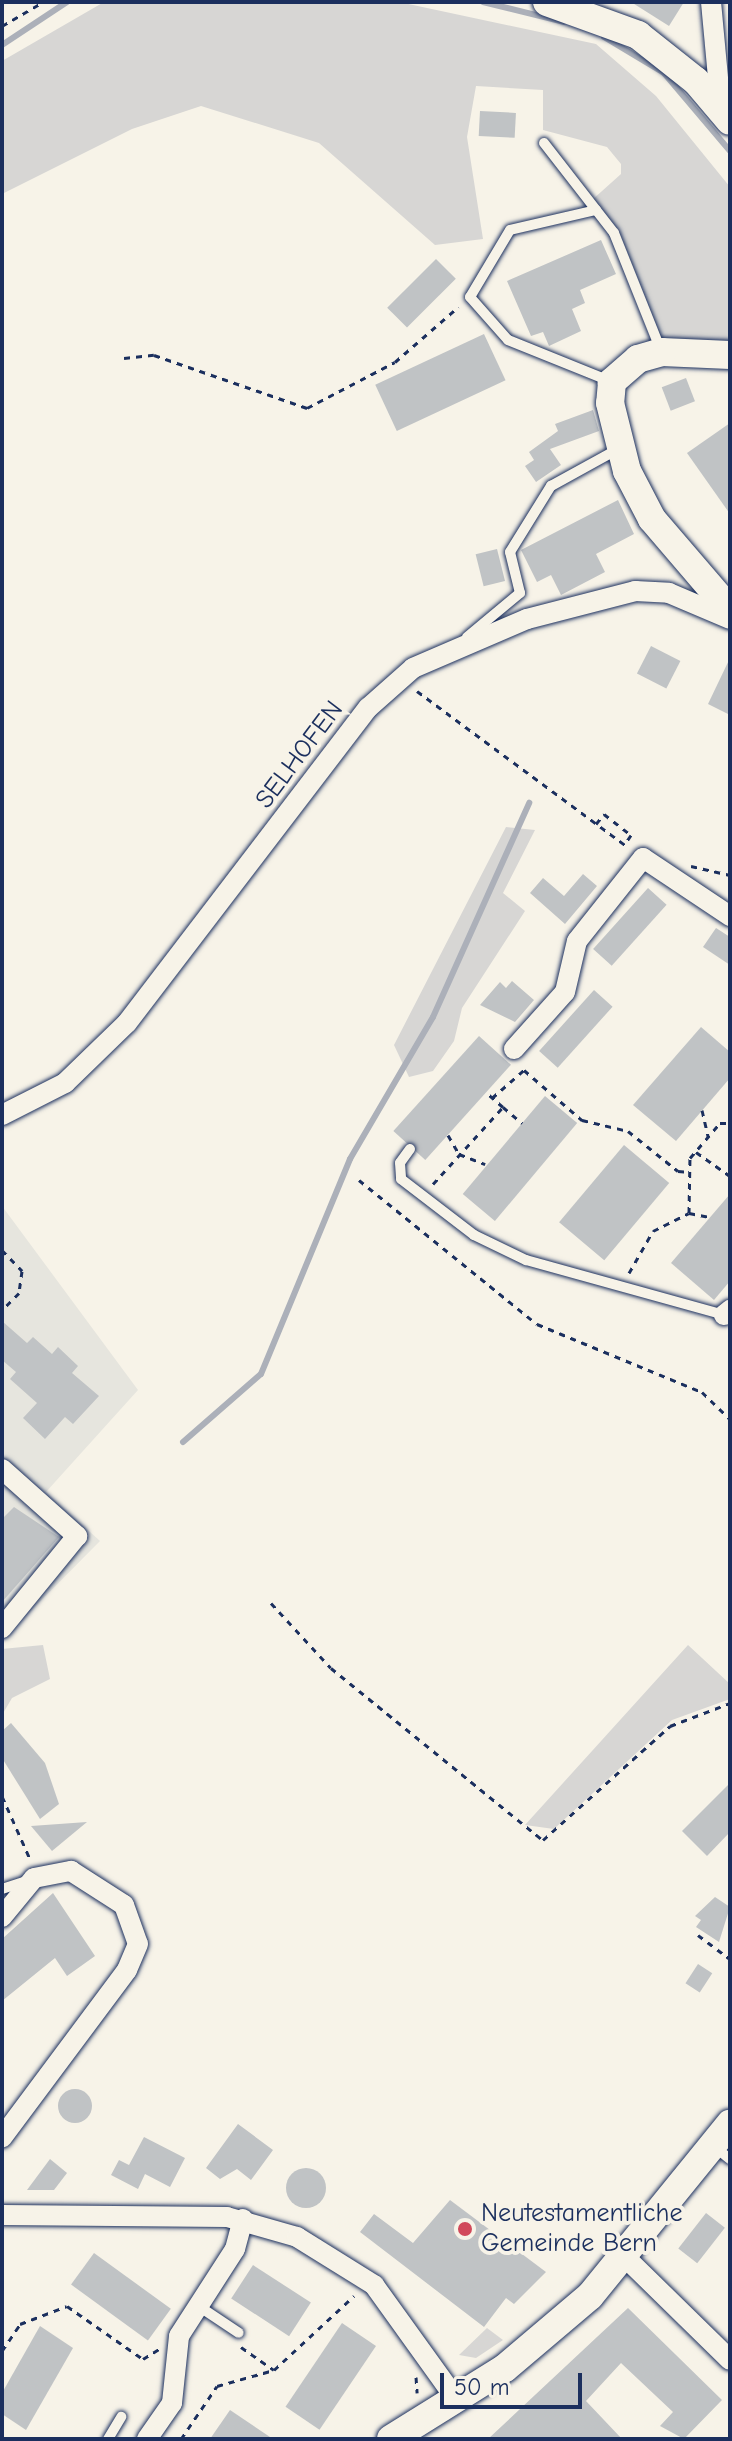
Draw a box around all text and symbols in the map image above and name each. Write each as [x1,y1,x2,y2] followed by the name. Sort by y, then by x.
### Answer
[250,695,350,815] street label: SELHOFEN
[481,2198,682,2260] place label: Neutestamentliche Gemeinde Bern
[456,2220,474,2238] marker: Neutestamentliche Gemeinde Bern
[444,2357,586,2407] scale bar
[454,2373,510,2401] text: 50 m

